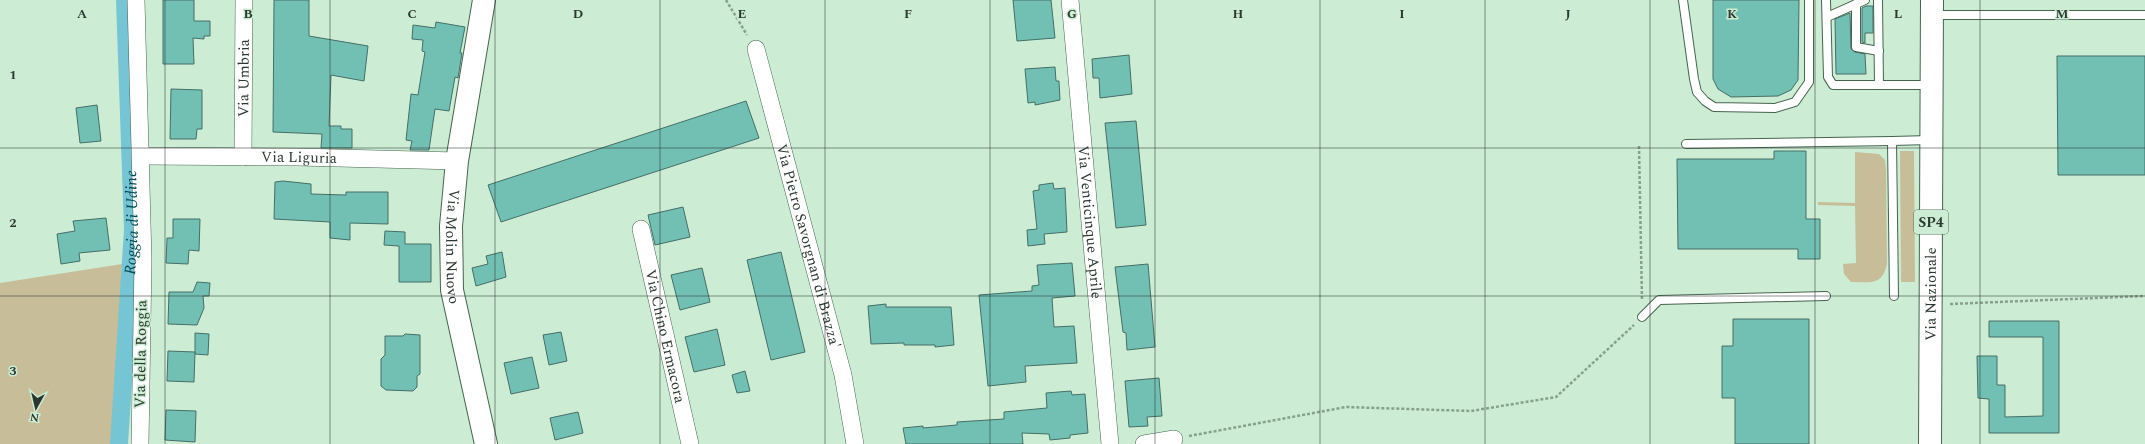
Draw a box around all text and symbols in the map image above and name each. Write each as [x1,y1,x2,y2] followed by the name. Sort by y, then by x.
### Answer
[77,4,87,24] text: A
[243,4,253,24] text: B
[407,4,417,24] text: C
[573,4,583,24] text: D
[738,4,747,24] text: E
[904,4,912,24] text: F
[1067,4,1077,24] text: G
[1233,4,1244,24] text: H
[1399,4,1405,24] text: I
[1565,4,1571,24] text: J
[1727,4,1737,24] text: K
[1894,4,1902,24] text: L
[2056,4,2069,24] text: M
[232,38,255,117] street label: Via Umbria
[9,65,17,85] text: 1
[770,141,847,351] street label: Via Pietro Savorgnan di Brazza'
[1072,144,1108,300] street label: Via Venticinque Aprile
[261,145,338,169] street label: Via Liguria
[118,170,145,276] water label: Roggia di Udine
[439,188,466,306] street label: Via Molin Nuovo
[1914,210,1948,234] road number: SP4
[9,213,17,233] text: 2
[1919,247,1942,341] street label: Via Nazionale
[639,267,692,406] street label: Via Chino Ermacora
[129,299,153,408] street label: Via della Roggia
[9,361,17,381] text: 3
[16,388,56,428] north arrow
[29,408,40,426] text: N

